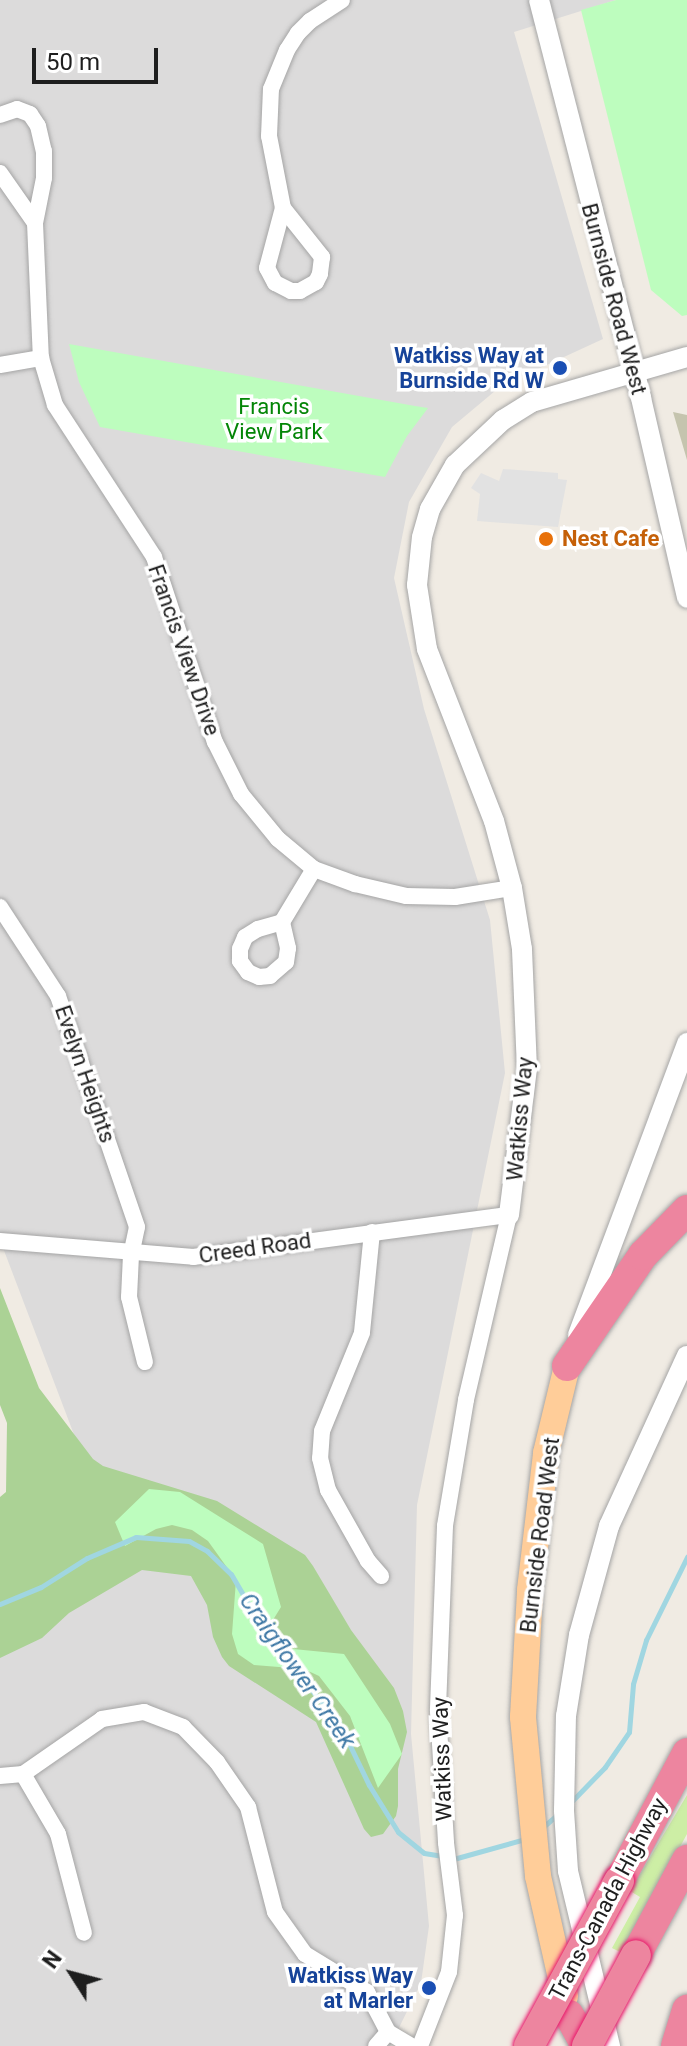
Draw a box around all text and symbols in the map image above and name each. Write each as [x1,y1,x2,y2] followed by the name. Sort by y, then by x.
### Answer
[36,32,162,82] scale bar
[46,48,100,76] text: 50 m
[576,200,652,398] street label: Burnside Road West
[394,342,544,394] place label: Watkiss Way at Burnside Rd W
[551,359,569,377] marker: Watkiss Way at Burnside Rd W
[225,393,323,444] park label: Francis View Park
[562,526,659,552] place label: Nest Cafe
[537,530,555,548] marker: Nest Cafe
[142,561,226,739] street label: Francis View Drive
[49,1002,121,1146] street label: Evelyn Heights
[501,1056,539,1182] street label: Watkiss Way
[197,1227,313,1269] street label: Creed Road
[515,1436,565,1634] street label: Burnside Road West
[233,1588,361,1754] water label: Craigflower Creek
[427,1696,457,1822] street label: Watkiss Way
[543,1793,673,2005] street label: Trans-Canada Highway
[32,1934,112,2014] north arrow
[38,1946,67,1973] text: N
[288,1962,413,2014] place label: Watkiss Way at Marler
[420,1979,438,1997] marker: Watkiss Way at Marler

